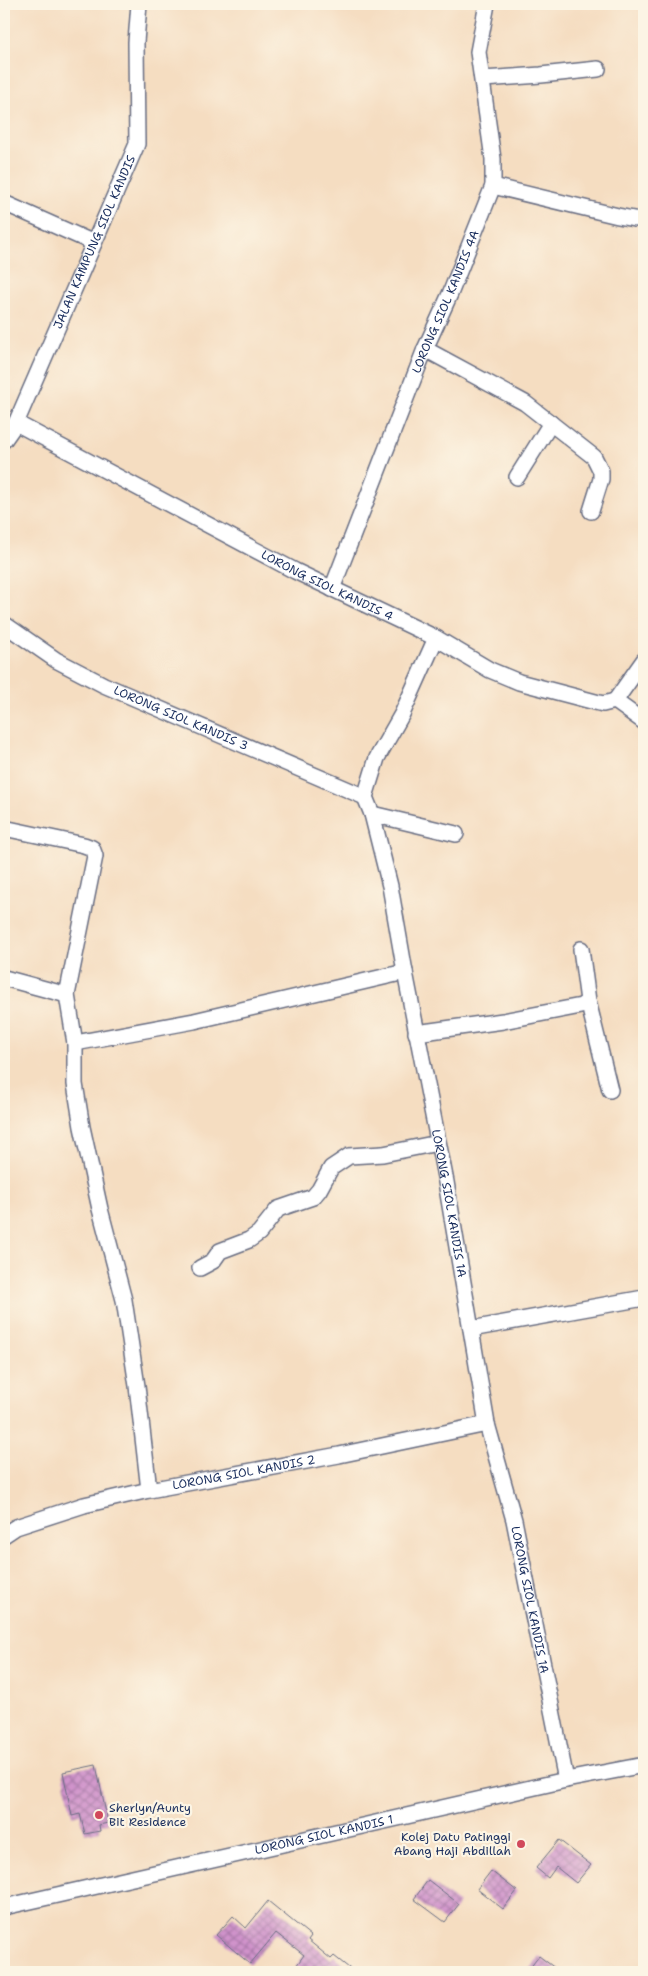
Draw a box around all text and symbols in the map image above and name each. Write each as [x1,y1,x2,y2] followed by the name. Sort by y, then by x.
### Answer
[50,153,139,331] street label: JALAN KAMPUNG SIOL KANDIS
[408,228,483,375] street label: LORONG SIOL KANDIS 4A
[258,546,396,624] street label: LORONG SIOL KANDIS 4
[111,682,251,754] street label: LORONG SIOL KANDIS 3
[428,1128,470,1279] street label: LORONG SIOL KANDIS 1A
[171,1452,317,1494] street label: LORONG SIOL KANDIS 2
[507,1525,553,1675] street label: LORONG SIOL KANDIS 1A
[109,1800,191,1830] place label: Sherlyn/Aunty Bit Residence
[93,1809,105,1821] marker: Sherlyn/Aunty Bit Residence
[253,1811,395,1858] street label: LORONG SIOL KANDIS 1
[394,1829,511,1859] place label: Kolej Datu Patinggi Abang Haji Abdillah
[515,1838,527,1850] marker: Kolej Datu Patinggi Abang Haji Abdillah

